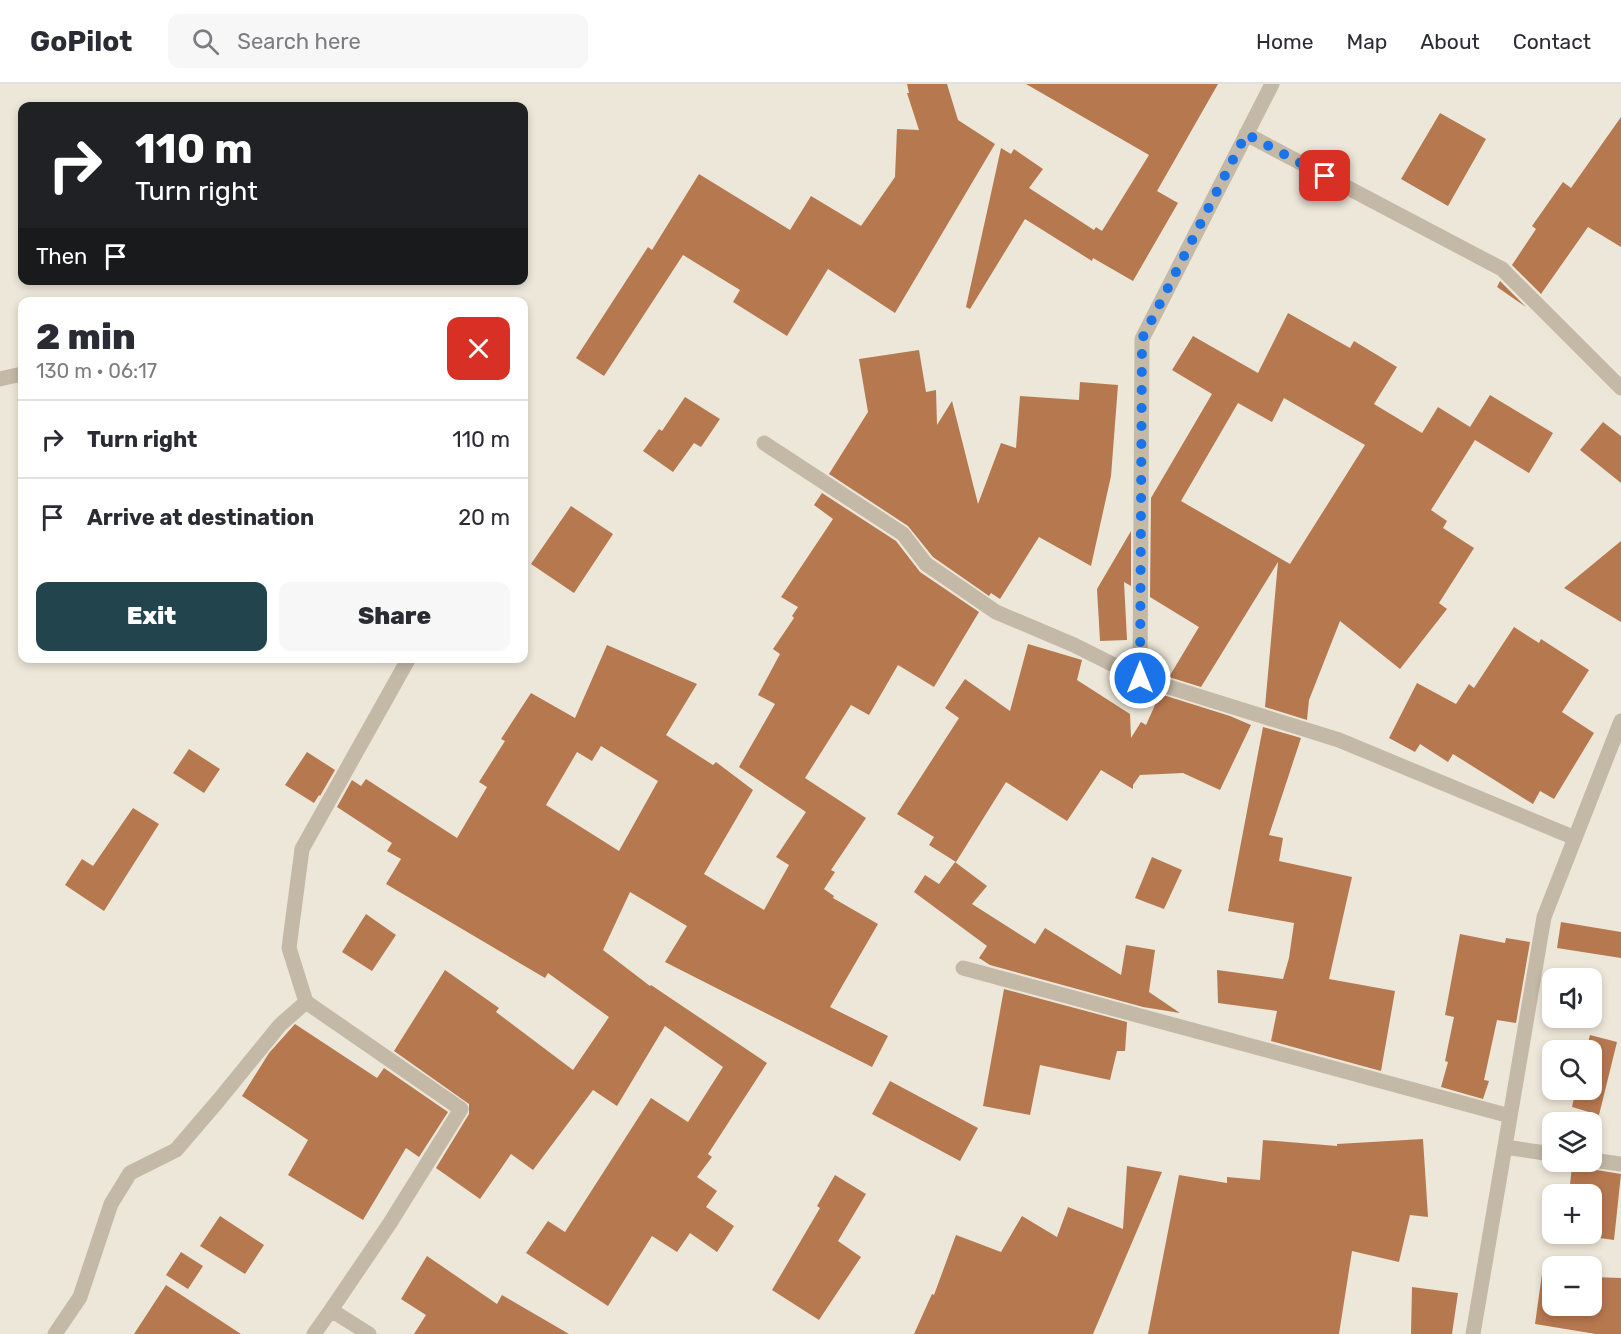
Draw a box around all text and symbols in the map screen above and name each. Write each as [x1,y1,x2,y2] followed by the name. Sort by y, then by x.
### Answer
[168,14,588,68] search box
[30,25,132,58] text: GoPilot
[189,25,222,58] icon: search
[237,28,361,55] text: Search here
[1256,29,1313,54] text: Home
[1346,29,1387,54] text: Map
[1420,29,1480,54] text: About
[1513,29,1591,54] text: Contact
[135,124,253,174] text: 110 m
[36,126,114,204] icon: right
[1299,150,1350,201] pin
[1308,159,1341,192] icon: arrive
[135,175,258,207] text: Turn right
[99,240,132,273] icon: arrive
[36,243,87,270] text: Then
[36,315,136,358] text: 2 min
[447,317,510,380] button: close
[36,359,157,383] text: 130 m · 06:17
[36,423,69,456] icon: right
[87,426,197,453] text: Turn right
[452,426,510,453] text: 110 m
[36,501,69,534] icon: arrive
[87,504,314,531] text: Arrive at destination
[458,504,510,531] text: 20 m
[36,582,267,651] button: Exit
[279,582,510,651] button: Share
[1108,646,1172,710] position arrow
[1542,968,1602,1316] map controls
[1542,968,1602,1028] button: sound
[1542,1040,1602,1100] button: search
[1542,1112,1602,1172] button: layers
[1542,1184,1602,1244] button: +
[1542,1256,1602,1316] button: −

